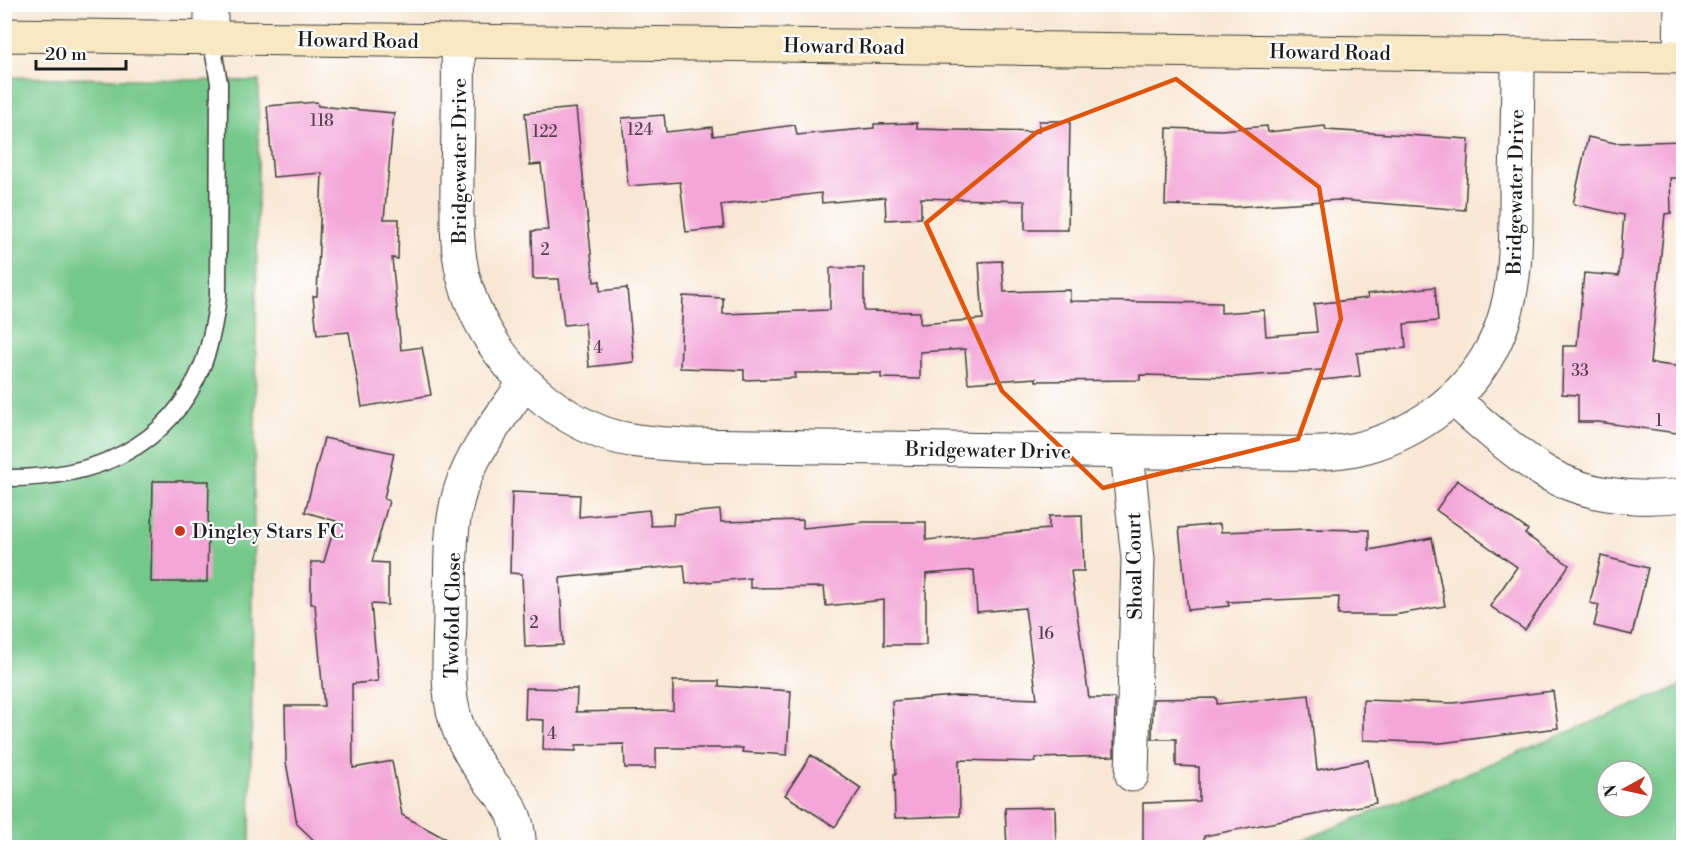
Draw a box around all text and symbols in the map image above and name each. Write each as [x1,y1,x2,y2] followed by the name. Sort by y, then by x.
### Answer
[297,28,419,55] street label: Howard Road
[36,33,126,71] scale bar
[783,34,905,61] street label: Howard Road
[1269,40,1391,67] street label: Howard Road
[45,43,87,66] text: 20 m
[448,78,473,245] street label: Bridgewater Drive
[1503,109,1530,276] street label: Bridgewater Drive
[310,111,334,131] house number: 118
[627,120,653,140] house number: 124
[532,122,558,142] house number: 122
[540,240,550,260] house number: 2
[593,338,603,358] house number: 4
[1571,361,1589,381] house number: 33
[1656,411,1663,431] house number: 1
[904,438,1071,465] street label: Bridgewater Drive
[1122,512,1149,620] street label: Shoal Court
[192,520,344,545] place label: Dingley Stars FC
[173,524,187,538] marker: Dingley Stars FC
[440,552,467,678] street label: Twofold Close
[529,613,539,633] house number: 2
[1038,624,1054,644] house number: 16
[547,724,557,744] house number: 4
[1595,759,1655,819] north arrow
[1600,783,1622,799] text: N

